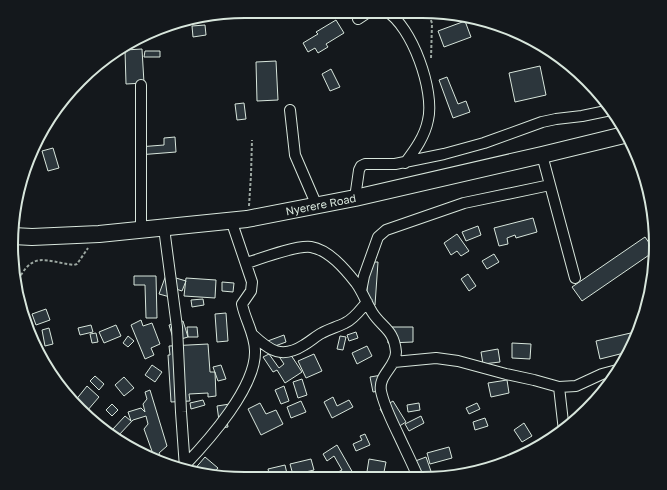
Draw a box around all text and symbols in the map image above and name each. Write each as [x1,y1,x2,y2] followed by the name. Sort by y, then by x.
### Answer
[284,191,357,217] street label: Nyerere Road

